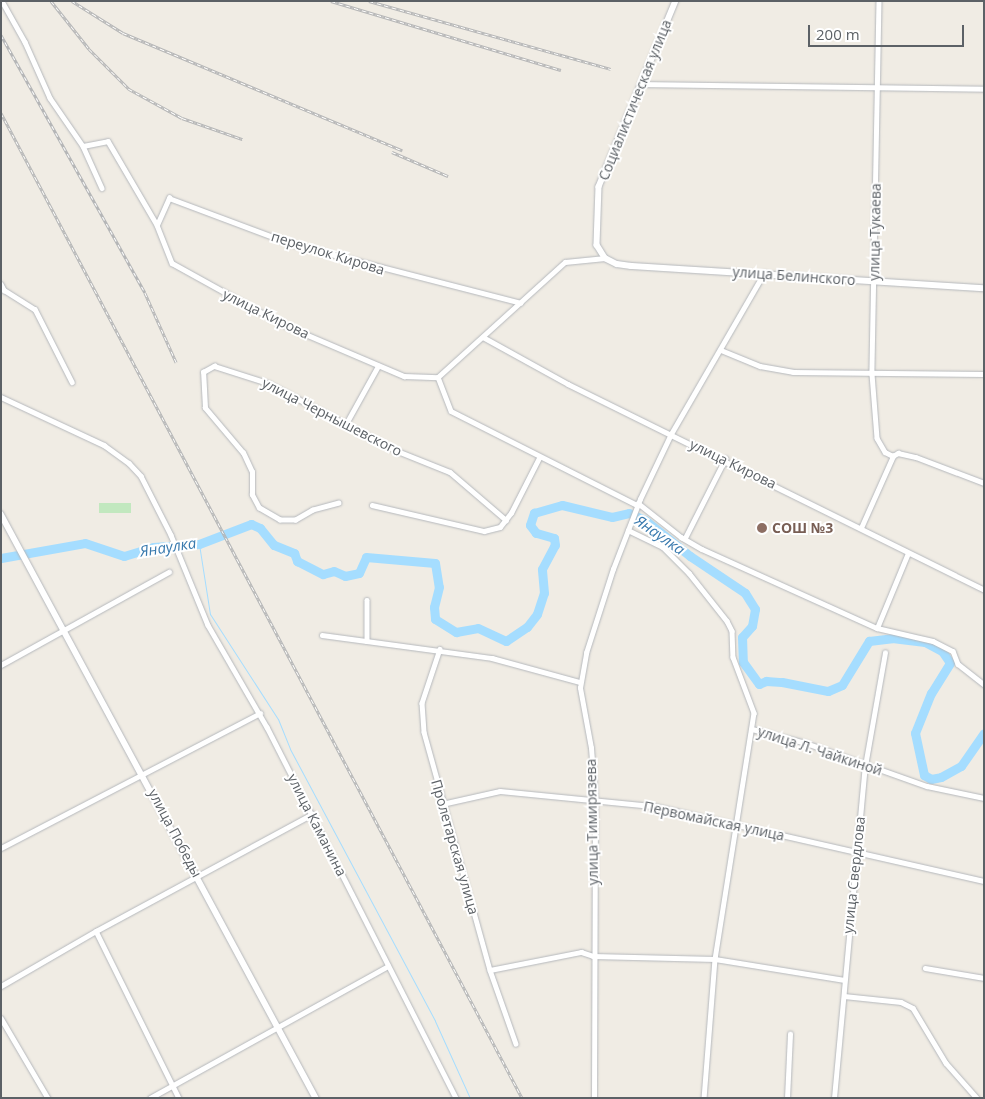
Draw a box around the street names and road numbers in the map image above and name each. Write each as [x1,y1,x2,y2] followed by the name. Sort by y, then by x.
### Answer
[595,17,675,183] street label: Социалистическая улица
[866,183,884,281] street label: улица Тукаева
[269,228,387,278] street label: переулок Кирова
[732,263,856,289] street label: улица Белинского
[220,286,312,342] street label: улица Кирова
[259,374,405,460] street label: улица Чернышевского
[687,436,779,492] street label: улица Кирова
[756,723,884,779] street label: улица Л. Чайкиной
[582,759,602,885] street label: улица Тимирязева
[284,771,350,879] street label: улица Каманина
[428,778,482,916] street label: Пролетарская улица
[145,786,205,880] street label: улица Победы
[642,798,786,844] street label: Первомайская улица
[839,816,869,934] street label: улица Свердлова

